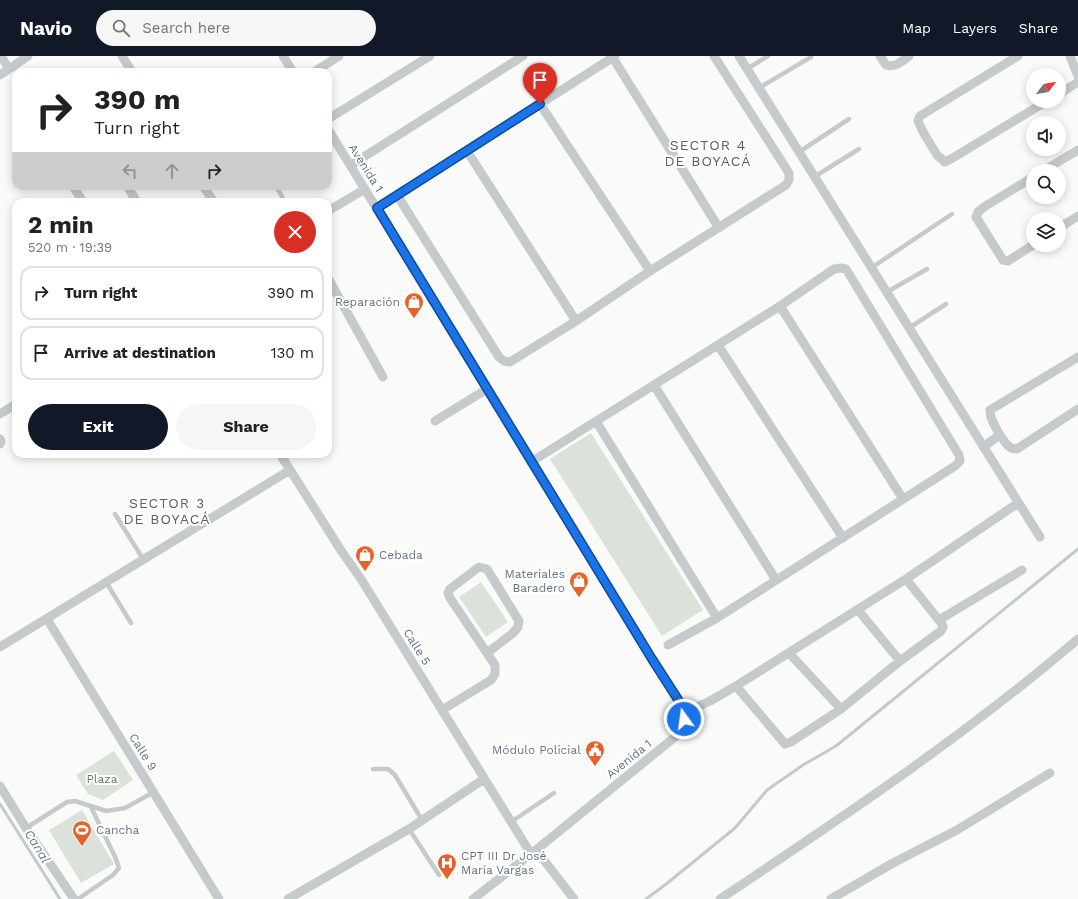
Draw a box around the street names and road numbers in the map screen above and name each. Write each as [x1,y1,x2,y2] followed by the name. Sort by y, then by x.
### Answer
[346,141,386,195] street label: Avenida 1
[400,626,434,668] street label: Calle 5
[126,731,160,773] street label: Calle 9
[604,737,654,781] street label: Avenida 1

